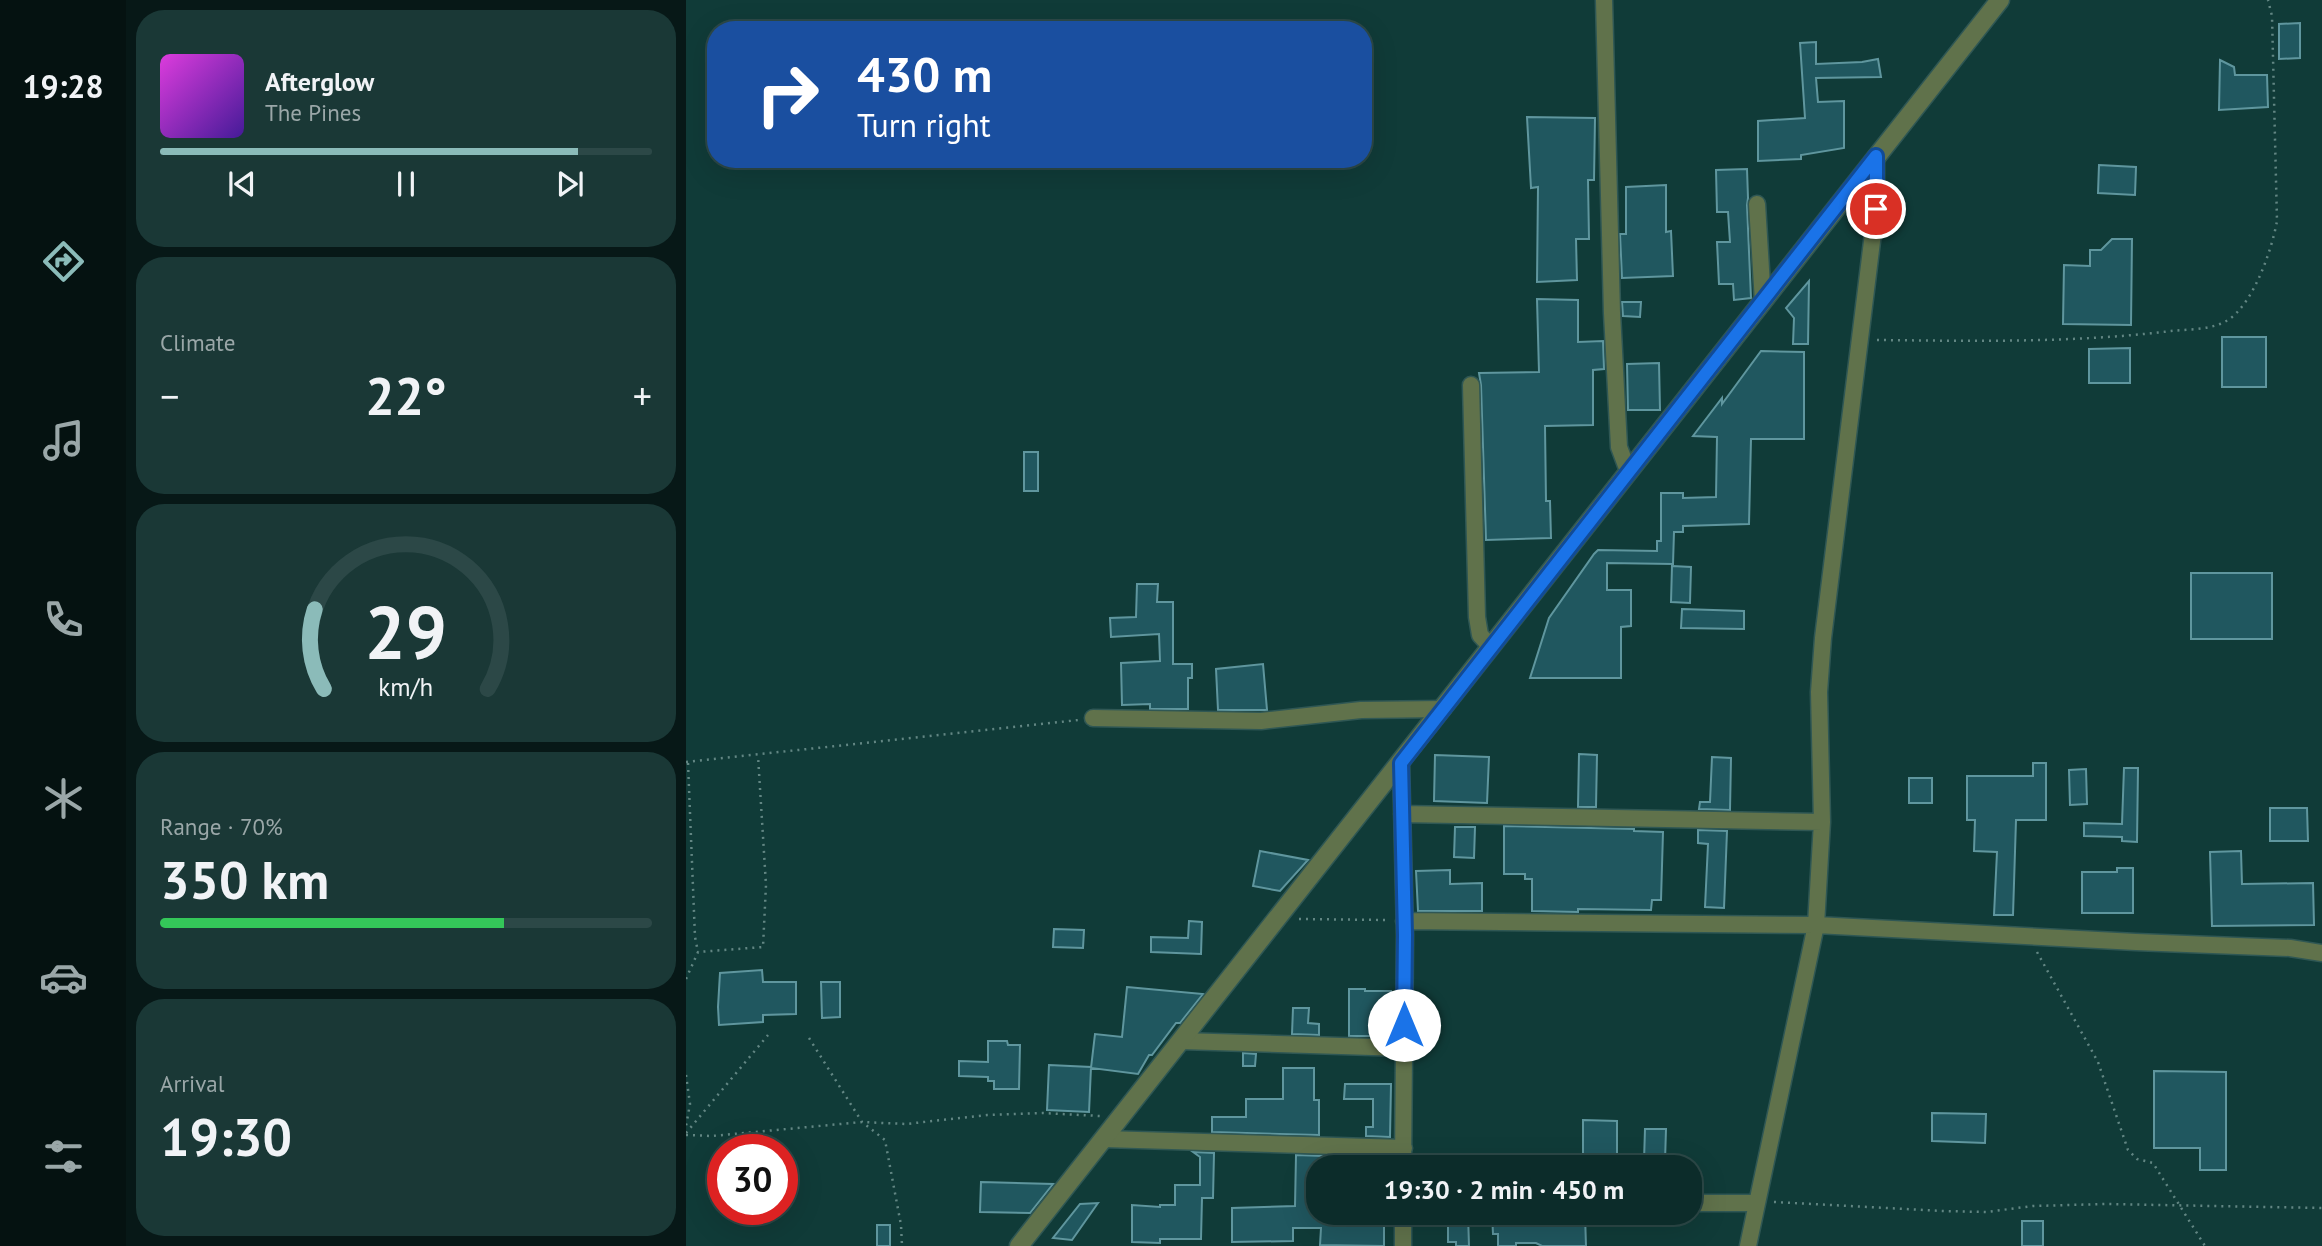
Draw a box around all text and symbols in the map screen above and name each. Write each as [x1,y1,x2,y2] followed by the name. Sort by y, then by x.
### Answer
[857,42,992,106] text: 430 m
[742,49,833,140] icon: right
[22,65,104,107] text: 19:28
[265,65,374,98] text: Afterglow
[265,98,361,127] text: The Pines
[857,104,991,146] text: Turn right
[223,165,261,203] icon: previous
[387,165,425,203] icon: pause
[551,165,589,203] icon: next
[1846,179,1906,239] pin
[1857,190,1895,228] icon: arrive
[39,237,88,286] icon: directions
[160,328,235,357] text: Climate
[365,362,447,429] text: 22°
[160,371,179,420] text: −
[633,371,652,420] text: +
[39,416,88,465] icon: music
[365,585,447,679] text: 29
[39,595,88,644] icon: phone
[379,671,433,703] text: km/h
[39,774,88,823] icon: climate
[160,812,283,841] text: Range · 70%
[160,846,329,913] text: 350 km
[39,953,88,1002] icon: car
[1367,988,1441,1062] position arrow
[160,1069,224,1098] text: Arrival
[160,1103,292,1170] text: 19:30
[39,1132,88,1181] icon: filters
[707,1134,798,1225] speed limit sign: 30
[1384,1173,1624,1206] text: 19:30 · 2 min · 450 m

